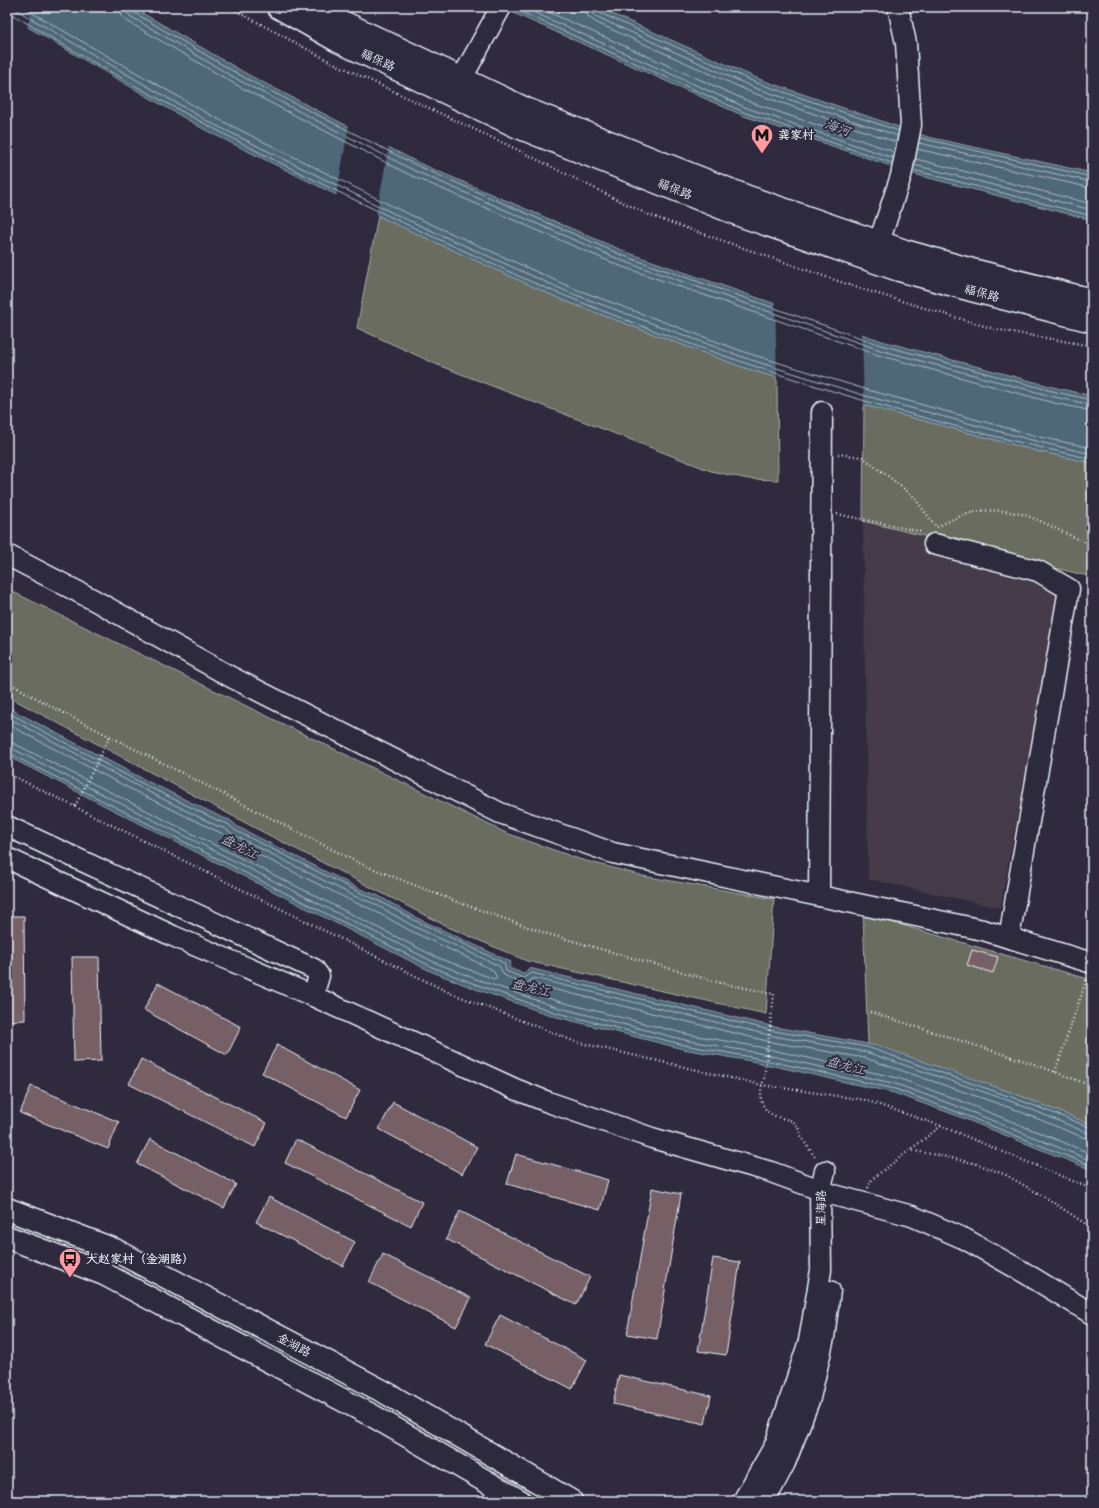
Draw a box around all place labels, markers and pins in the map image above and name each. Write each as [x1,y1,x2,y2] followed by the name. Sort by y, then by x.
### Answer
[749,122,775,155] metro station icon: 龚家村
[778,128,814,144] place label: 龚家村
[57,1246,83,1279] bus stop icon: 大赵家村（金湖路）
[86,1252,194,1268] place label: 大赵家村（金湖路）

